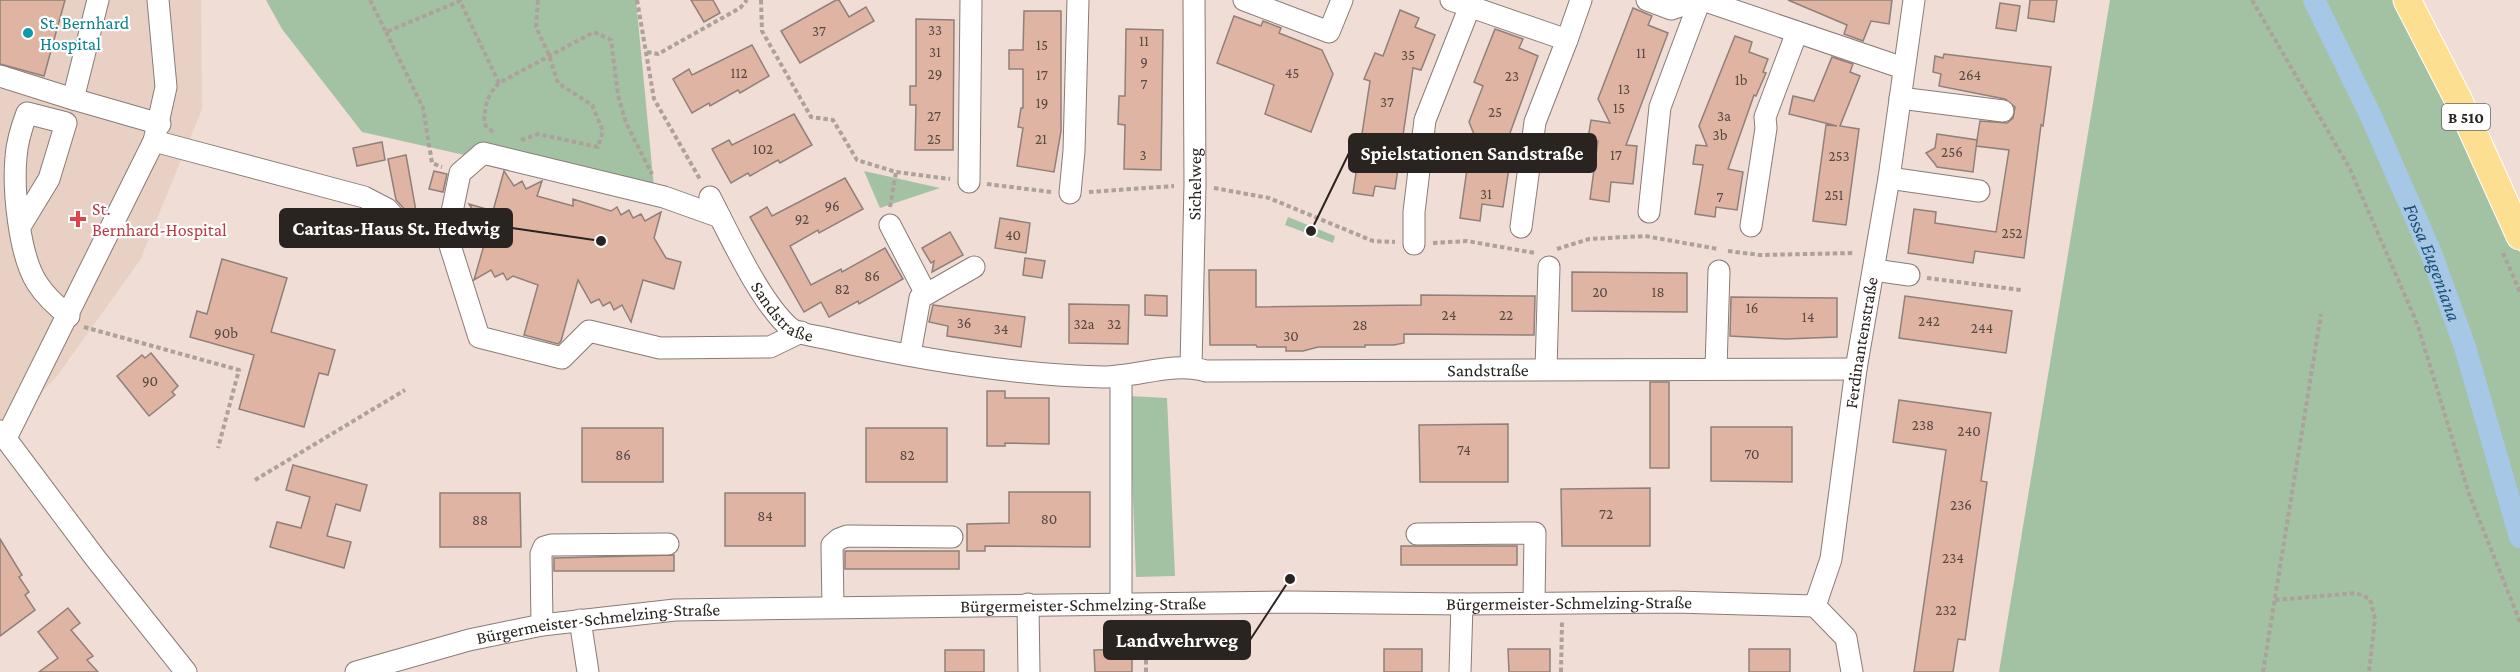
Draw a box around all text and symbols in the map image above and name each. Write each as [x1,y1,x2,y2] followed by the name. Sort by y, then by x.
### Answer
[40,13,130,54] place label: St. Bernhard Hospital
[928,22,942,38] house number: 33
[812,23,826,39] house number: 37
[21,26,35,40] marker: St. Bernhard Hospital
[1139,33,1149,49] house number: 11
[1036,37,1048,53] house number: 15
[929,44,941,60] house number: 31
[1636,45,1646,61] house number: 11
[1401,47,1415,63] house number: 35
[1140,54,1148,70] house number: 9
[730,65,748,81] house number: 112
[1285,65,1299,81] house number: 45
[928,66,942,82] house number: 29
[1036,67,1048,83] house number: 17
[1959,67,1981,83] house number: 264
[1505,68,1519,84] house number: 23
[1735,72,1748,88] house number: 1b
[1141,76,1148,92] house number: 7
[1618,81,1630,97] house number: 13
[1380,94,1394,110] house number: 37
[1036,95,1048,111] house number: 19
[1613,100,1625,116] house number: 15
[1488,104,1502,120] house number: 25
[2442,104,2490,130] road number: B 510
[927,108,941,124] house number: 27
[1717,108,1731,124] house number: 3a
[1713,127,1728,143] house number: 3b
[927,131,941,147] house number: 25
[1035,131,1047,147] house number: 21
[1349,134,1596,172] callout: Spielstationen Sandstraße
[753,141,773,157] house number: 102
[1361,142,1583,164] text: Spielstationen Sandstraße
[1941,144,1963,160] house number: 256
[1139,147,1147,163] house number: 3
[1184,147,1205,221] street label: Sichelweg
[1610,147,1622,163] house number: 17
[1828,148,1850,164] house number: 253
[1480,186,1492,202] house number: 31
[1824,187,1844,203] house number: 251
[1717,189,1724,205] house number: 7
[824,198,840,214] house number: 96
[92,199,227,240] place label: St. Bernhard-Hospital
[2399,200,2466,324] water label: Fossa Eugeniana
[280,209,512,247] callout: Caritas-Haus St. Hedwig
[69,210,87,228] marker: St. Bernhard-Hospital
[795,211,809,227] house number: 92
[292,217,500,239] text: Caritas-Haus St. Hedwig
[2001,225,2023,241] house number: 252
[1005,227,1021,243] house number: 40
[864,268,880,284] house number: 86
[1841,275,1882,410] street label: Ferdinantenstraße
[747,278,815,346] street label: Sandstraße
[834,281,850,297] house number: 82
[1592,284,1608,300] house number: 20
[1651,284,1665,300] house number: 18
[1746,300,1758,316] house number: 16
[1442,307,1456,323] house number: 24
[1499,307,1513,323] house number: 22
[1802,309,1814,325] house number: 14
[1918,313,1940,329] house number: 242
[957,315,971,331] house number: 36
[1073,316,1095,332] house number: 32a
[1107,316,1121,332] house number: 32
[1352,317,1368,333] house number: 28
[1971,320,1993,336] house number: 244
[994,321,1008,337] house number: 34
[214,325,238,341] house number: 90b
[1283,328,1299,344] house number: 30
[1447,360,1529,380] street label: Sandstraße
[142,373,158,389] house number: 90
[1912,417,1934,433] house number: 238
[1957,423,1981,439] house number: 240
[1457,442,1471,458] house number: 74
[1744,446,1760,462] house number: 70
[615,447,631,463] house number: 86
[899,447,915,463] house number: 82
[1950,497,1972,513] house number: 236
[1599,506,1613,522] house number: 72
[757,508,773,524] house number: 84
[1041,511,1057,527] house number: 80
[472,512,488,528] house number: 88
[1942,550,1964,566] house number: 234
[1446,592,1692,614] street label: Bürgermeister-Schmelzing-Straße
[960,593,1206,616] street label: Bürgermeister-Schmelzing-Straße
[474,599,720,648] street label: Bürgermeister-Schmelzing-Straße
[1935,602,1957,618] house number: 232
[1104,621,1250,659] callout: Landwehrweg
[1116,629,1238,651] text: Landwehrweg

